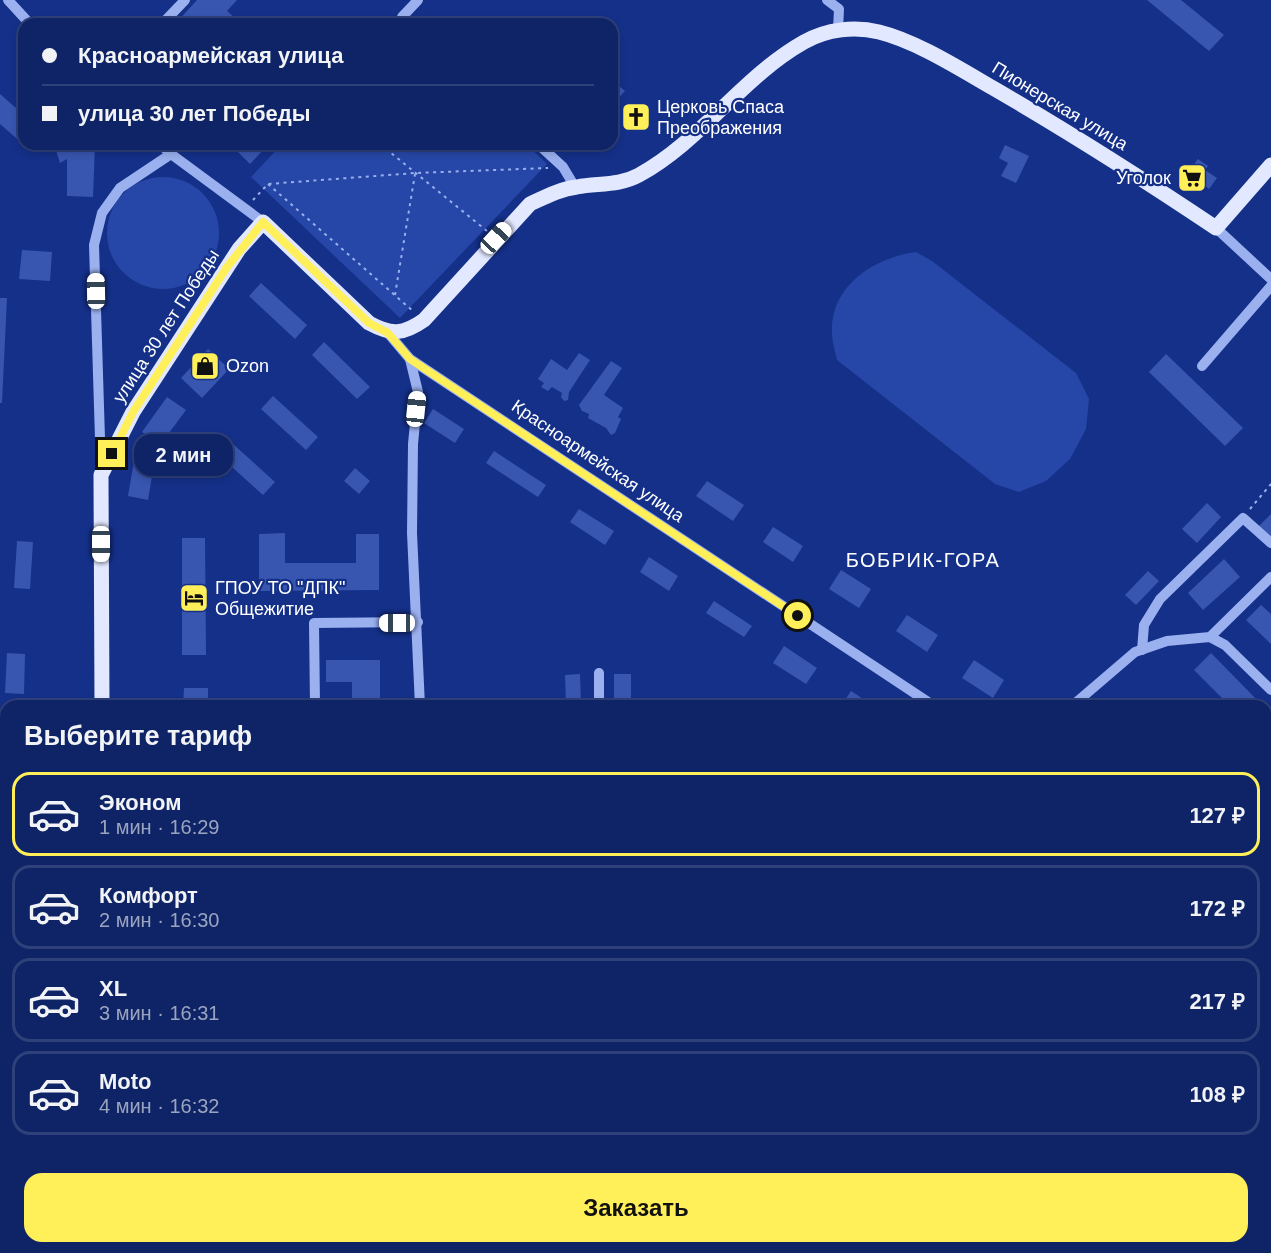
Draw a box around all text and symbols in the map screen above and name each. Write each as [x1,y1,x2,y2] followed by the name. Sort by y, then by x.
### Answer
[78,43,343,68] text: Красноармейская улица
[989,58,1132,155] street label: Пионерская улица
[657,97,785,138] place label: Церковь Спаса Преображения
[78,101,311,126] text: улица 30 лет Победы
[620,101,652,133] church icon: Церковь Спаса Преображения
[1176,162,1208,194] supermarket icon: Уголок
[1116,168,1171,188] place label: Уголок
[477,219,515,257] car
[109,246,223,406] street label: улица 30 лет Победы
[87,273,105,309] car
[189,350,221,382] shop icon: Ozon
[226,356,269,376] place label: Ozon
[405,390,427,428] car
[508,396,689,527] street label: Красноармейская улица
[133,433,232,475] callout: 2 мин
[98,440,125,467] route end
[156,444,211,466] text: 2 мин
[92,526,110,562] car
[846,549,1000,571] district label: БОБРИК-ГОРА
[215,578,345,619] place label: ГПОУ ТО "ДПК" Общежитие
[178,582,210,614] hotel icon: ГПОУ ТО "ДПК" Общежитие
[784,602,811,629] route start
[379,614,415,632] car
[24,721,252,751] text: Выберите тариф
[27,787,81,841] icon: car
[99,790,182,815] text: Эконом
[1189,803,1245,828] text: 127 ₽
[99,816,219,838] text: 1 мин · 16:29
[27,880,81,934] icon: car
[99,883,198,908] text: Комфорт
[1189,896,1245,921] text: 172 ₽
[99,909,219,931] text: 2 мин · 16:30
[27,973,81,1027] icon: car
[99,976,127,1001] text: XL
[1189,989,1245,1014] text: 217 ₽
[99,1002,219,1024] text: 3 мин · 16:31
[27,1066,81,1120] icon: car
[99,1069,152,1094] text: Moto
[1189,1082,1245,1107] text: 108 ₽
[99,1095,219,1117] text: 4 мин · 16:32
[24,1173,1248,1242] button: Заказать

